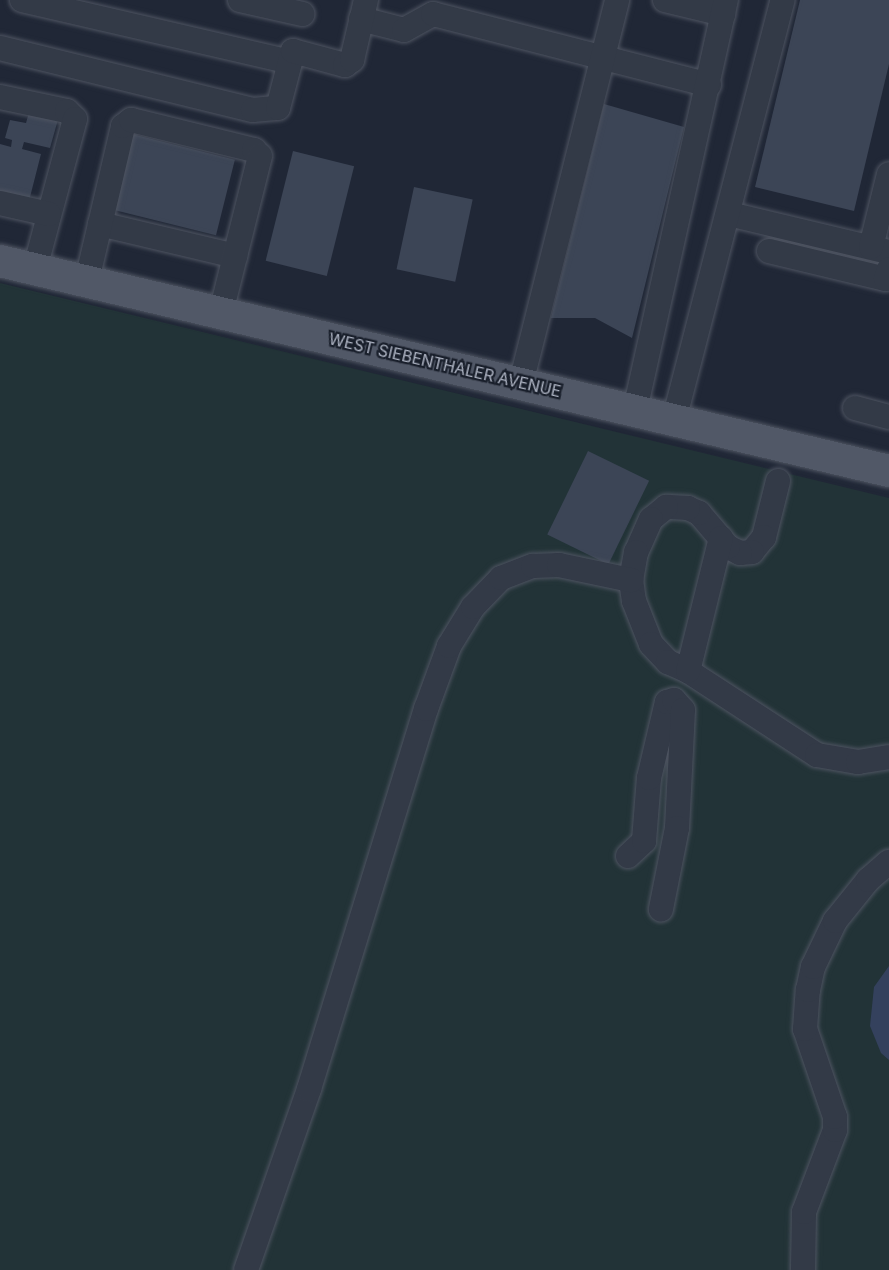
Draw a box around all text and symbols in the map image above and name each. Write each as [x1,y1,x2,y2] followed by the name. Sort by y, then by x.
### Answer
[327,329,563,401] street label: WEST SIEBENTHALER AVENUE

